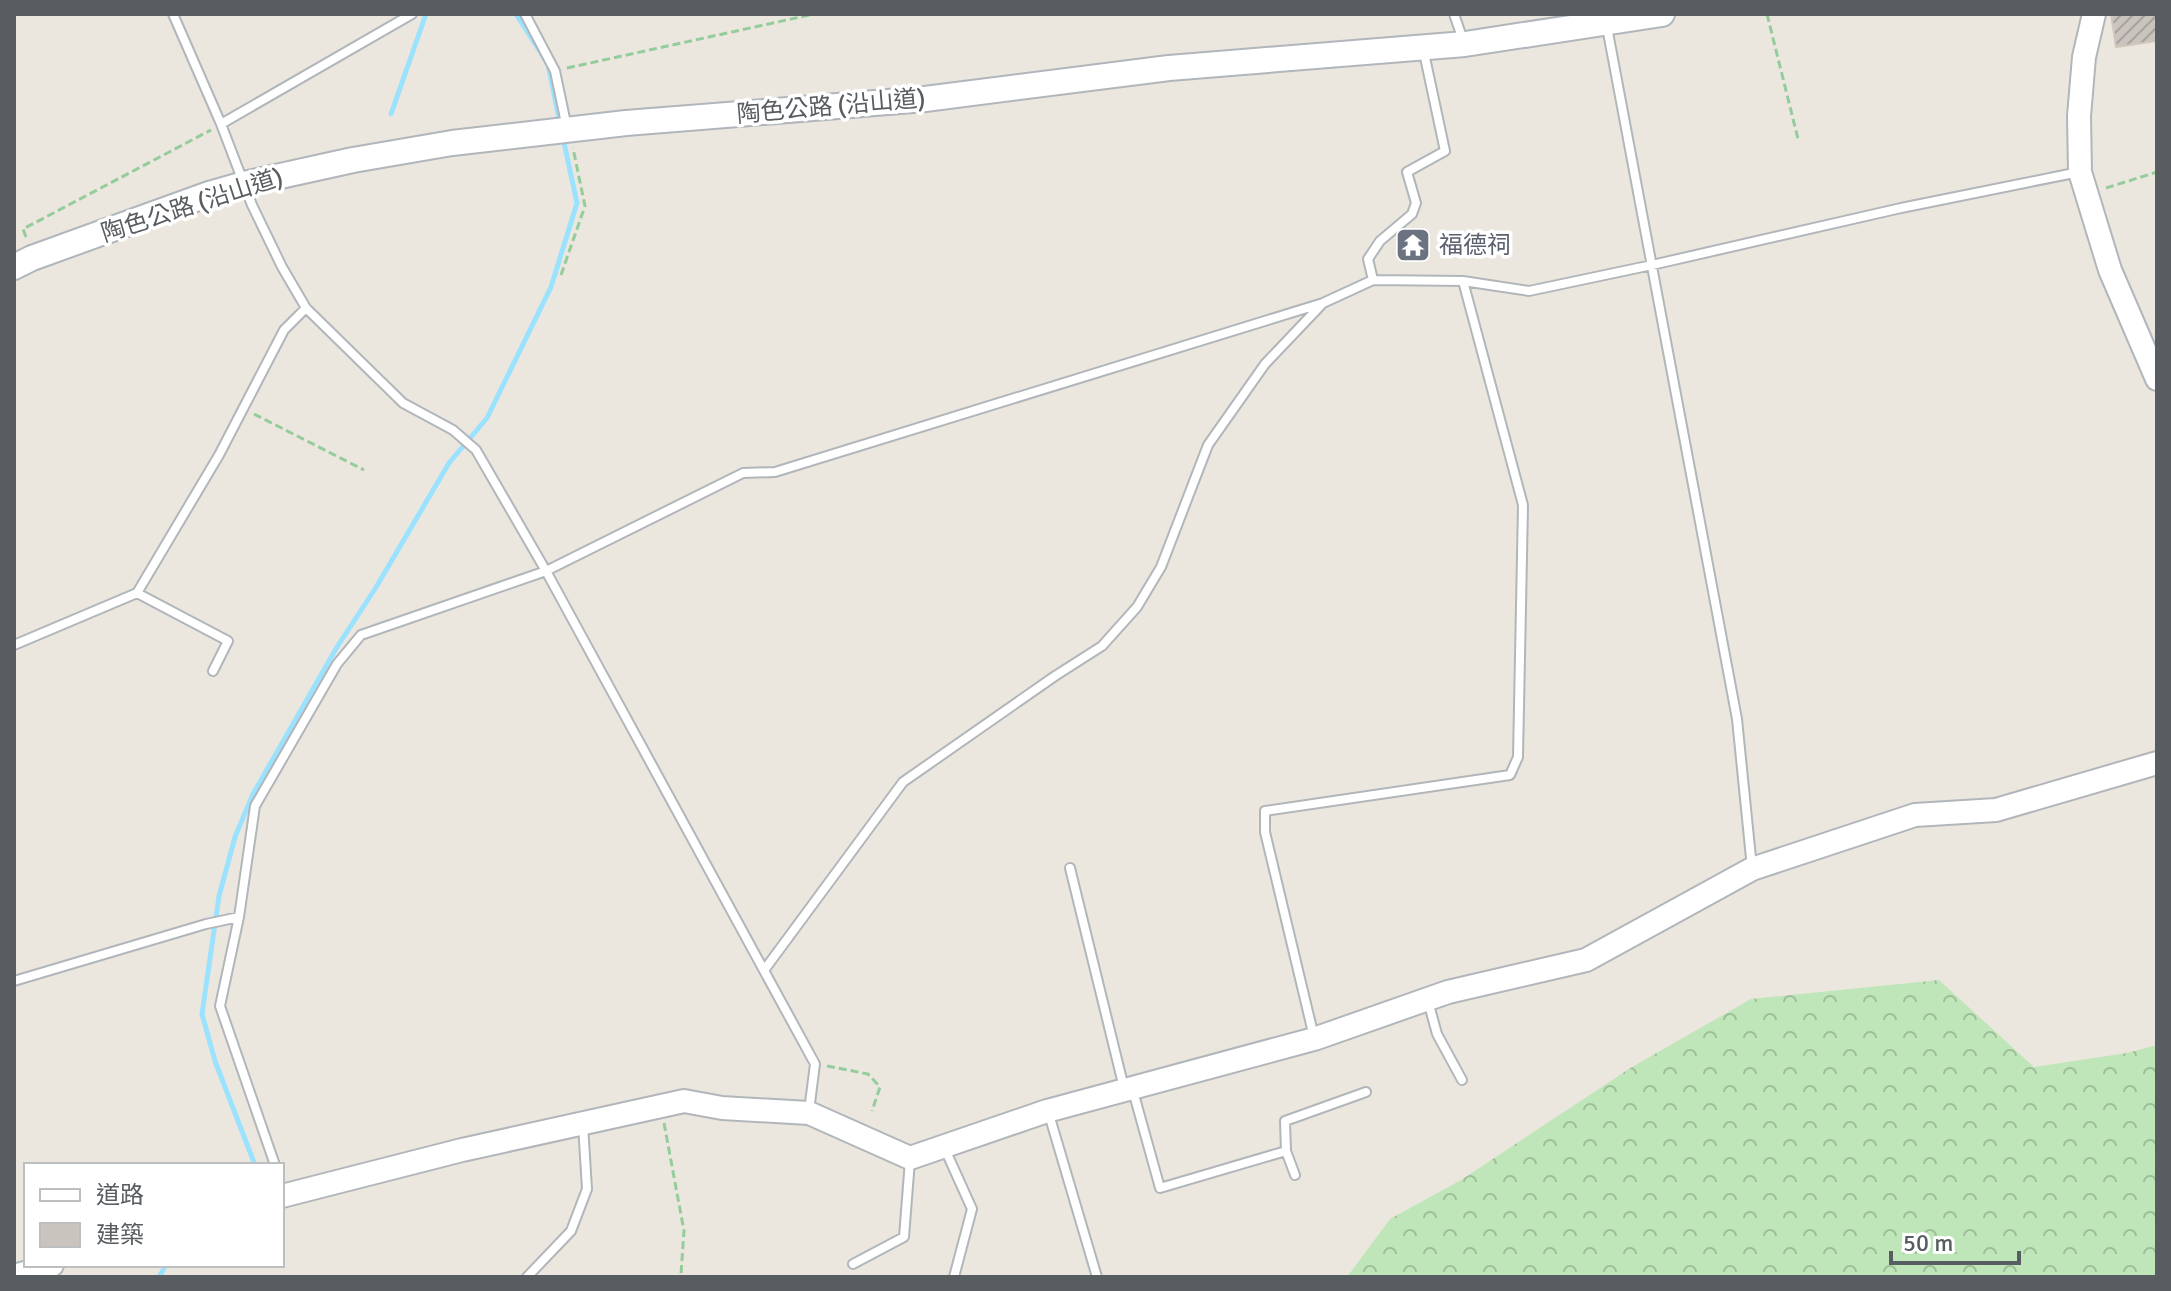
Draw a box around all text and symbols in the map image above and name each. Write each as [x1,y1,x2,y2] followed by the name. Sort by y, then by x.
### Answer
[735,83,927,129] street label: 陶色公路 (沿山道)
[97,162,287,248] street label: 陶色公路 (沿山道)
[1394,226,1432,264] temple icon: 福德祠
[1439,230,1511,260] place label: 福德祠
[24,1163,284,1267] legend
[96,1180,144,1210] text: 道路
[1891,1215,2019,1265] scale bar
[96,1220,144,1250] text: 建築
[1903,1228,1953,1258] text: 50 m

